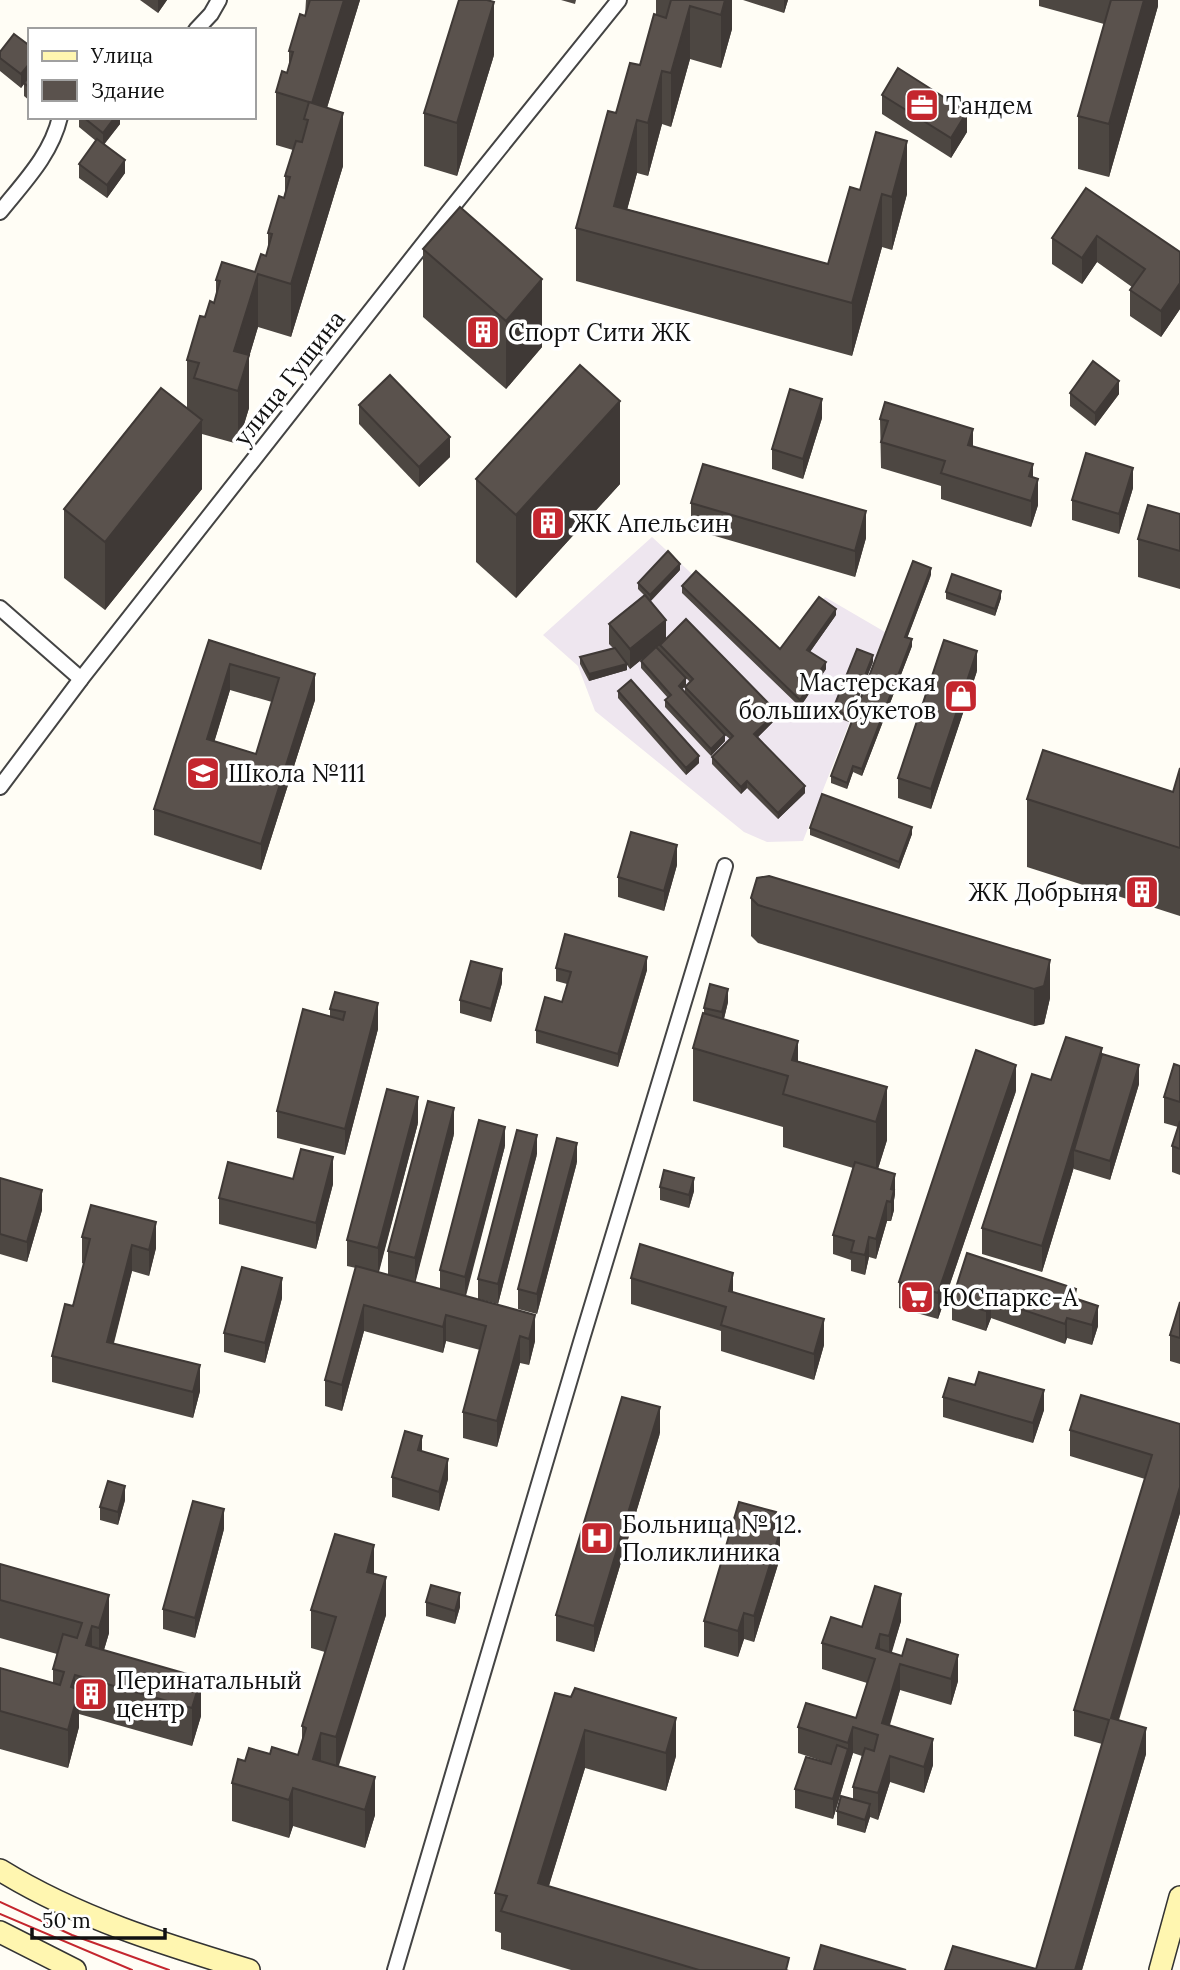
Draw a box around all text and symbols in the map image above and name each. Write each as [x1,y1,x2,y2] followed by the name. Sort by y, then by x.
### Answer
[28,28,256,119] legend
[90,42,153,69] text: Улица
[91,77,165,104] text: Здание
[903,86,941,124] office icon: Тандем
[946,90,1033,121] place label: Тандем
[226,304,352,452] street label: улица Гущина
[464,313,502,351] building icon: Спорт Сити ЖК
[508,317,691,348] place label: Спорт Сити ЖК
[529,504,567,542] building icon: ЖК Апельсин
[572,508,730,539] place label: ЖК Апельсин
[739,667,936,726] place label: Мастерская больших букетов
[942,677,980,715] shop icon: Мастерская больших букетов
[184,754,222,792] school or university icon: Школа №111
[228,758,366,789] place label: Школа №111
[1123,873,1161,911] building icon: ЖК Добрыня
[968,877,1118,908] place label: ЖК Добрыня
[898,1278,936,1316] supermarket icon: ЮСпаркс-А
[942,1282,1079,1313] place label: ЮСпаркс-А
[622,1509,802,1568] place label: Больница № 12. Поликлиника
[578,1519,616,1557] hospital icon: Больница № 12. Поликлиника
[116,1665,302,1724] place label: Перинатальный центр
[72,1675,110,1713] building icon: Перинатальный центр
[32,1896,164,1940] scale bar
[42,1907,91,1934] text: 50 m

